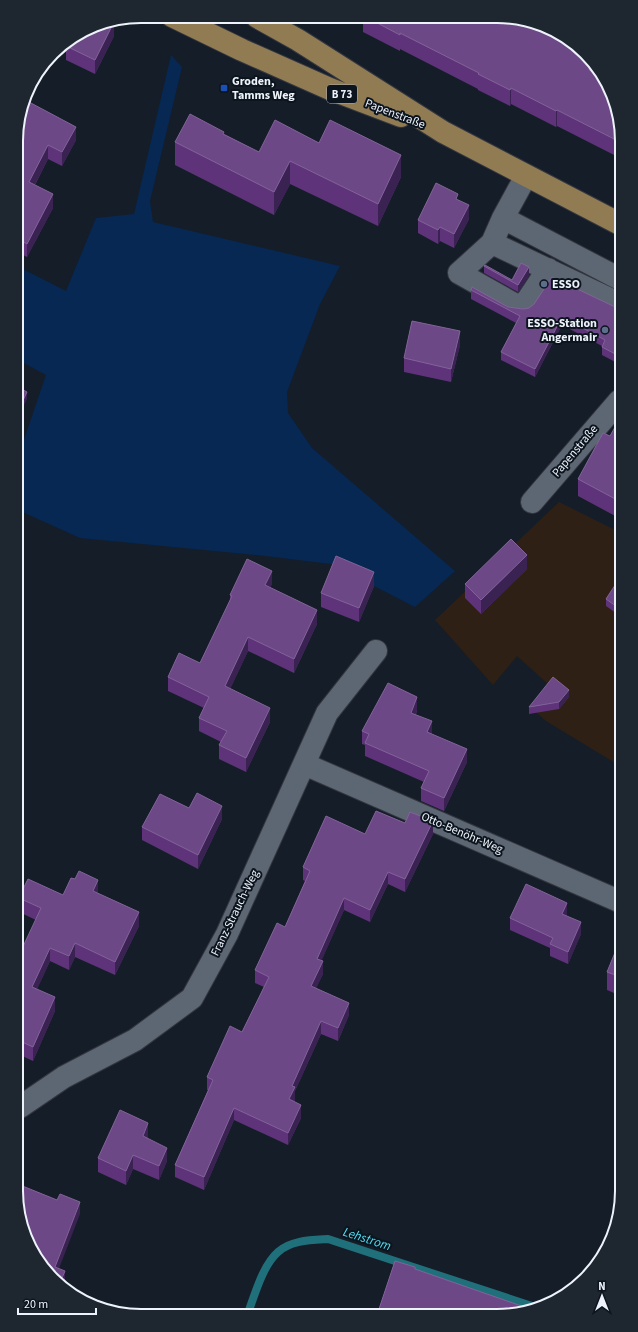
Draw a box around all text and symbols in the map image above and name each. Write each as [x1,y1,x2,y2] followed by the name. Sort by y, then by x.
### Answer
[232,73,295,104] place label: Groden, Tamms Weg
[219,83,229,93] marker: Groden, Tamms Weg
[327,85,357,103] road number: B 73
[362,95,428,133] street label: Papenstraße
[552,276,580,293] place label: ESSO
[539,279,549,289] marker: ESSO
[527,315,597,346] place label: ESSO-Station Angermair
[600,325,610,335] marker: ESSO-Station Angermair
[548,421,602,481] street label: Papenstraße
[418,808,506,858] street label: Otto-Benöhr-Weg
[207,867,263,959] street label: Franz-Strauch-Weg
[341,1223,393,1255] water label: Lehstrom
[582,1276,622,1316] north arrow
[598,1279,606,1294] text: N
[18,1290,96,1316] scale bar
[24,1296,48,1313] text: 20 m

